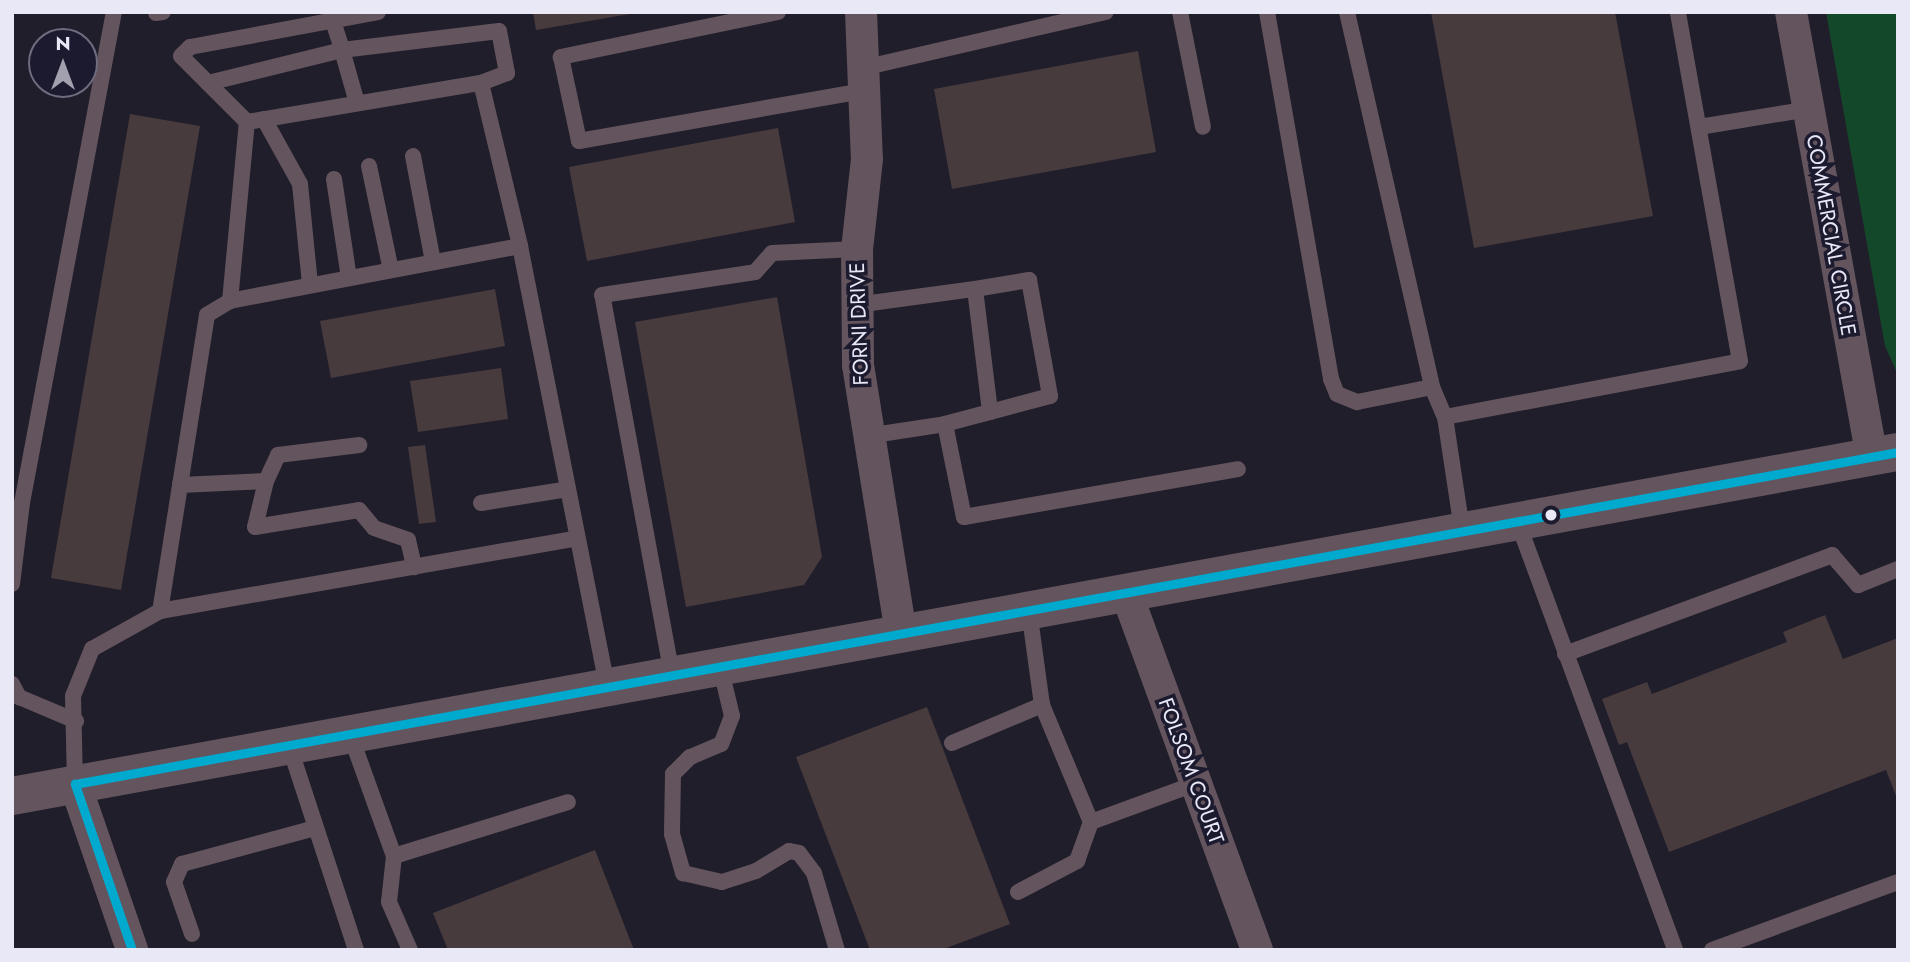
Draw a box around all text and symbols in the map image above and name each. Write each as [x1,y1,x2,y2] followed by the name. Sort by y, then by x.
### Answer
[28,28,98,98] north arrow
[55,30,71,57] text: N
[1801,132,1861,338] street label: COMMERCIAL CIRCLE
[844,262,874,386] street label: FORNI DRIVE
[1544,508,1558,522] unlabelled marker
[1153,695,1229,847] street label: FOLSOM COURT

